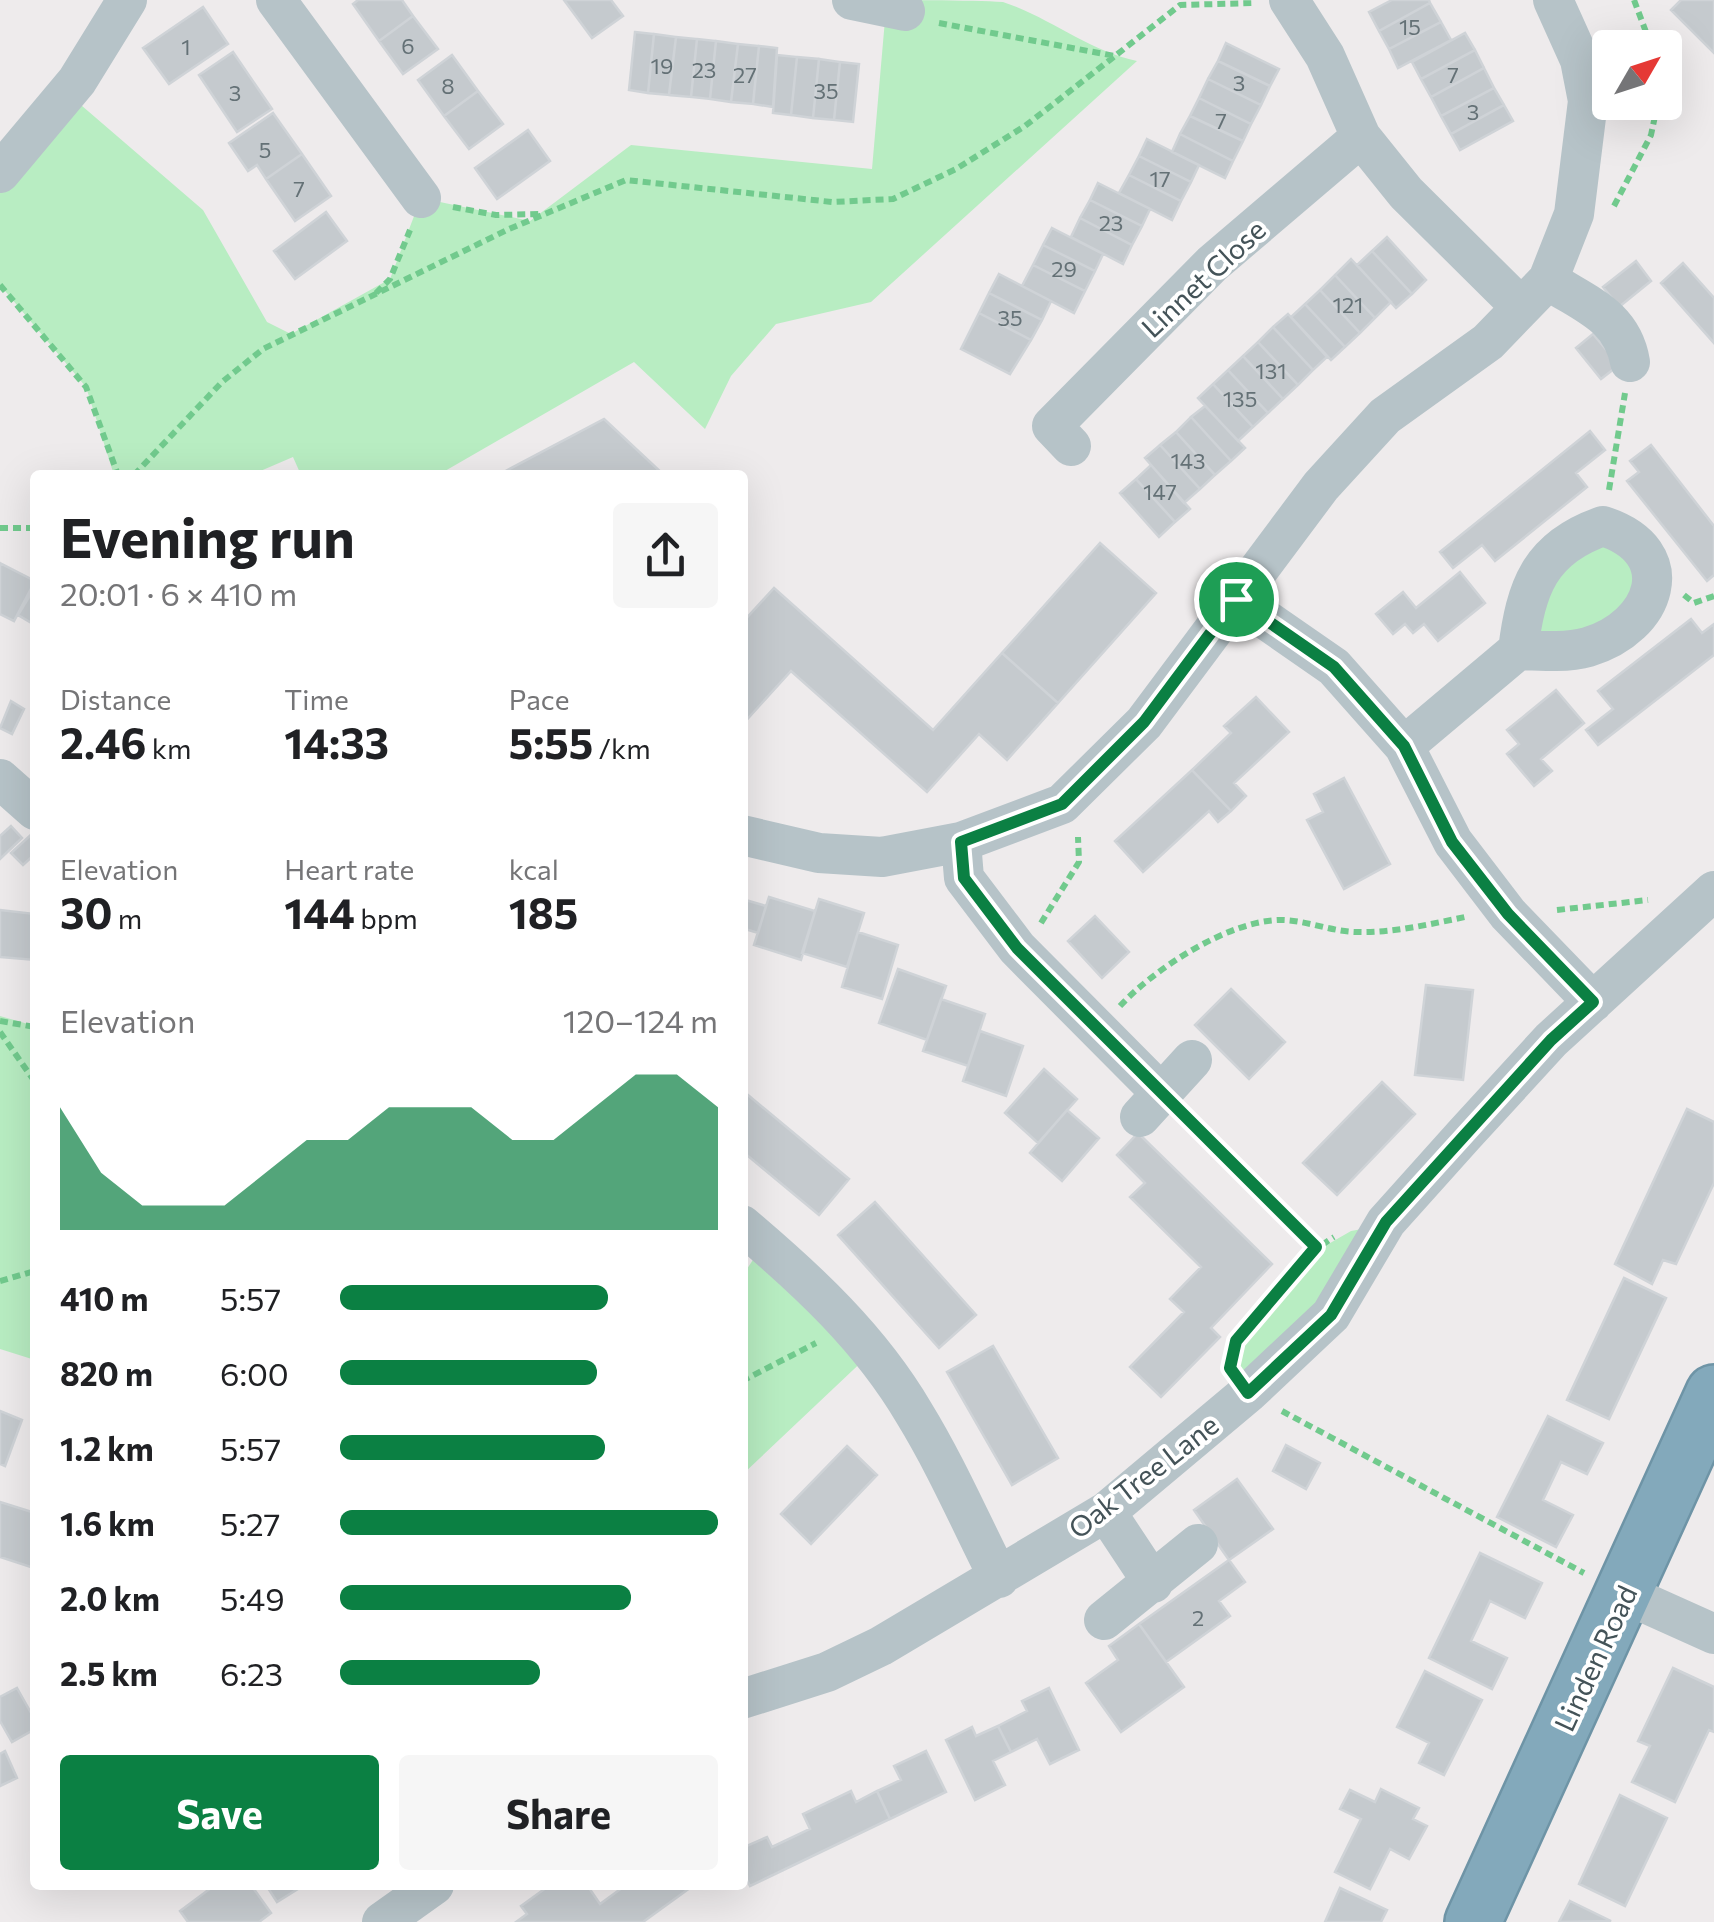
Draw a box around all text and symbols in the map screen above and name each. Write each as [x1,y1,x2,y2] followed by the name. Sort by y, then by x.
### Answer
[1399,13,1421,40] house number: 15
[1592,30,1682,120] north arrow
[1592,30,1682,120] map controls
[401,32,415,59] house number: 6
[181,33,191,60] house number: 1
[651,52,673,79] house number: 19
[692,56,716,83] house number: 23
[733,61,757,88] house number: 27
[1447,61,1459,88] house number: 7
[1233,69,1245,96] house number: 3
[441,72,455,99] house number: 8
[813,77,839,104] house number: 35
[229,79,241,106] house number: 3
[1467,98,1479,125] house number: 3
[1215,107,1227,134] house number: 7
[259,136,271,163] house number: 5
[1149,165,1171,192] house number: 17
[293,175,305,202] house number: 7
[1099,209,1123,236] house number: 23
[1134,212,1272,344] street label: Linnet Close
[1051,255,1077,282] house number: 29
[1332,291,1364,318] house number: 121
[997,304,1023,331] house number: 35
[1255,357,1287,384] house number: 131
[1223,385,1257,412] house number: 135
[1170,447,1206,474] house number: 143
[1143,478,1177,505] house number: 147
[60,502,355,569] text: Evening run
[613,503,718,608] button: share
[1194,557,1279,642] pin
[1209,572,1264,627] icon: arrive
[60,573,297,613] text: 20:01 · 6 × 410 m
[60,682,171,716] text: Distance
[284,682,349,716] text: Time
[509,682,570,716] text: Pace
[60,716,146,768] text: 2.46
[284,716,389,768] text: 14:33
[509,716,593,768] text: 5:55
[146,731,191,765] text: km
[593,731,651,765] text: /km
[60,852,178,886] text: Elevation
[284,852,414,886] text: Heart rate
[509,852,559,886] text: kcal
[60,886,112,938] text: 30
[284,886,355,938] text: 144
[509,886,578,938] text: 185
[112,901,142,935] text: m
[355,901,418,935] text: bpm
[60,1000,195,1040] text: Elevation
[563,1000,718,1040] text: 120–124 m
[60,1278,148,1318] text: 410 m
[220,1278,281,1318] text: 5:57
[60,1353,153,1393] text: 820 m
[220,1353,289,1393] text: 6:00
[1061,1407,1225,1545] street label: Oak Tree Lane
[60,1428,154,1468] text: 1.2 km
[220,1428,281,1468] text: 5:57
[60,1503,155,1543] text: 1.6 km
[220,1503,281,1543] text: 5:27
[60,1578,160,1618] text: 2.0 km
[220,1578,285,1618] text: 5:49
[1546,1580,1644,1736] street label: Linden Road
[1192,1604,1204,1631] house number: 2
[60,1653,158,1693] text: 2.5 km
[220,1653,283,1693] text: 6:23
[60,1755,379,1870] button: Save
[399,1755,718,1870] button: Share

